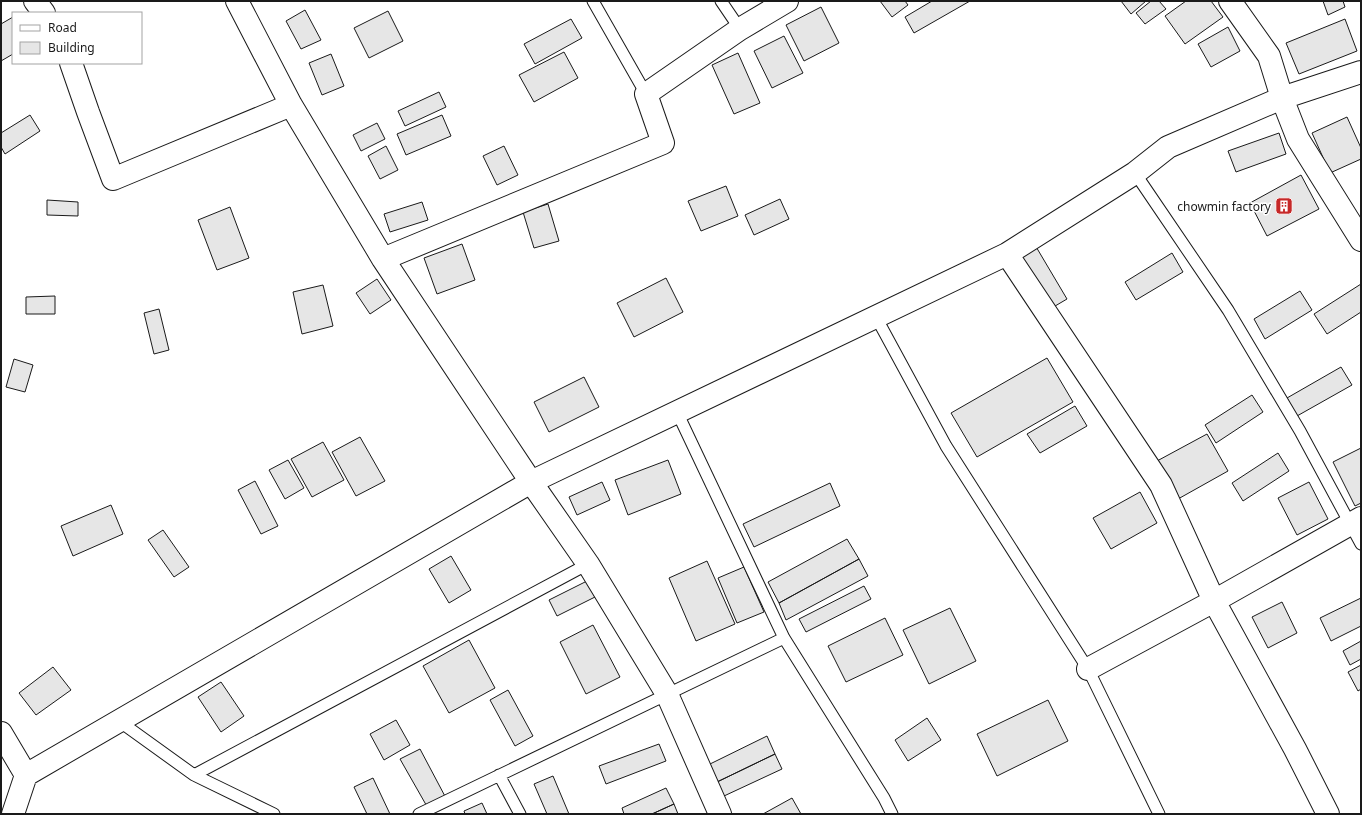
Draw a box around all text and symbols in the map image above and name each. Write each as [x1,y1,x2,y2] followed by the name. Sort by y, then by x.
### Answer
[12,12,142,64] legend
[48,19,77,36] text: Road
[48,39,95,56] text: Building
[1274,196,1294,216] building icon: chowmin factory
[1177,198,1272,215] place label: chowmin factory

